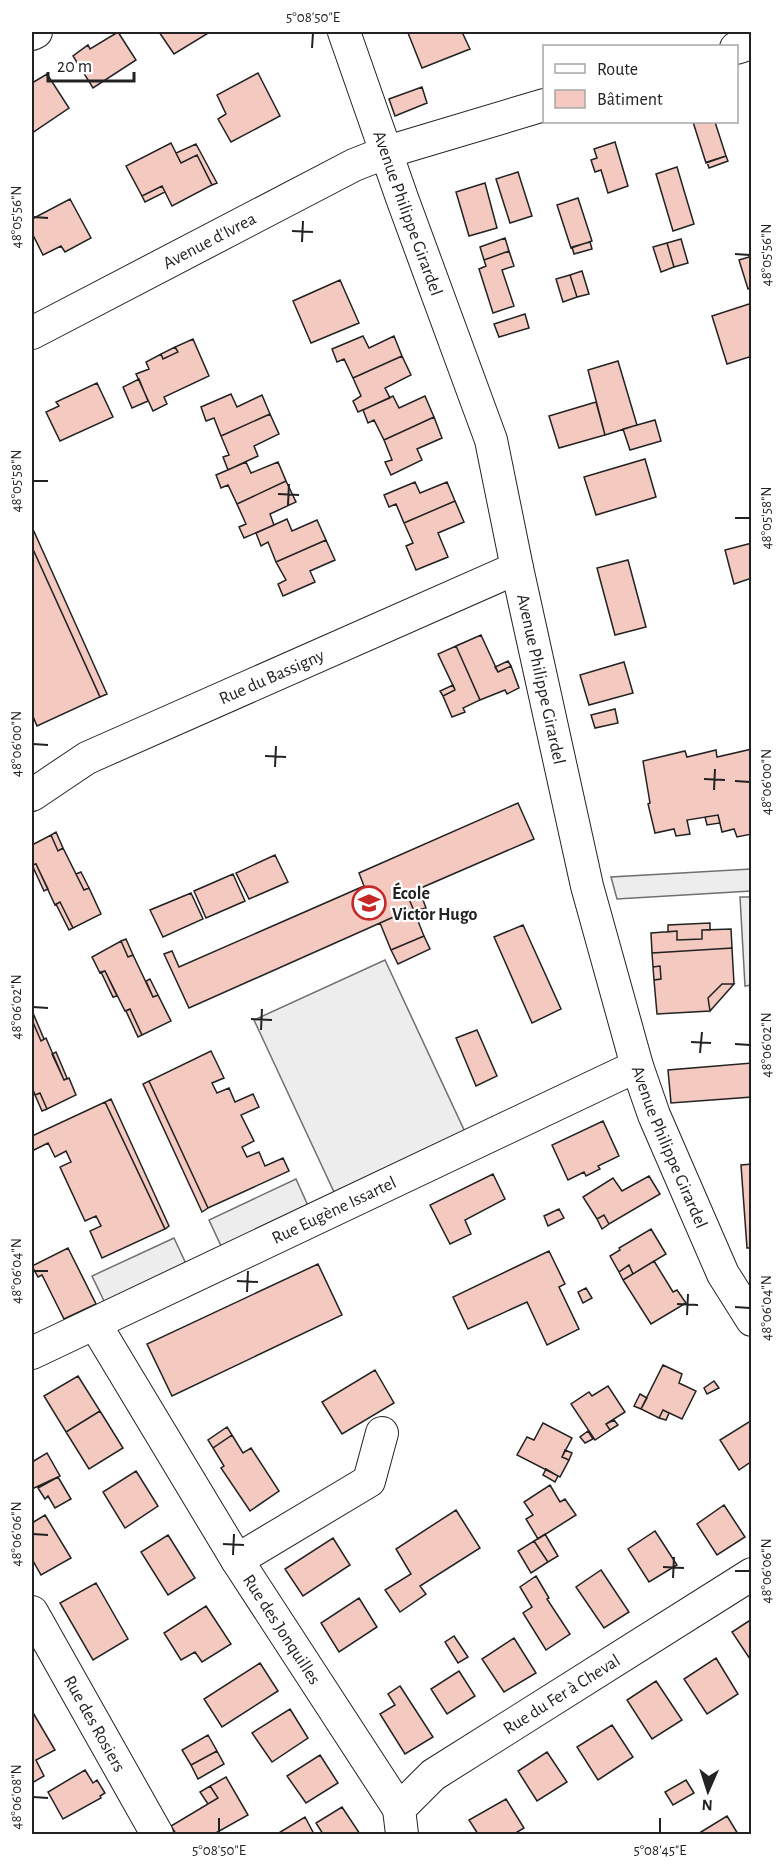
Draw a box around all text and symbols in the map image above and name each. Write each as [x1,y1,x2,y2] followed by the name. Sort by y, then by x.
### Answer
[286,10,340,25] text: 5°08'50"E
[48,45,134,83] scale bar
[543,45,738,123] legend
[57,58,92,76] text: 20 m
[597,61,638,79] text: Route
[597,91,663,109] text: Bâtiment
[369,129,445,298] street label: Avenue Philippe Girardel
[9,185,24,249] text: 48°05'56"N
[160,210,259,273] street label: Avenue d'Ivrea
[759,223,774,287] text: 48°05'56"N
[9,449,24,513] text: 48°05'58"N
[759,486,774,550] text: 48°05'58"N
[513,592,568,766] street label: Avenue Philippe Girardel
[217,646,327,708] street label: Rue du Bassigny
[9,711,24,777] text: 48°06'00"N
[759,749,774,815] text: 48°06'00"N
[392,882,478,924] place label: École Victor Hugo
[351,885,387,921] school or university icon: École Victor Hugo
[9,974,24,1040] text: 48°06'02"N
[759,1012,774,1078] text: 48°06'02"N
[628,1064,710,1231] street label: Avenue Philippe Girardel
[269,1174,399,1248] street label: Rue Eugène Issartel
[9,1238,24,1304] text: 48°06'04"N
[759,1275,774,1341] text: 48°06'04"N
[9,1501,24,1567] text: 48°06'06"N
[759,1538,774,1604] text: 48°06'06"N
[239,1572,323,1688] street label: Rue des Jonquilles
[500,1652,624,1738] street label: Rue du Fer à Cheval
[60,1673,128,1775] street label: Rue des Rosiers
[678,1761,738,1821] north arrow
[9,1764,24,1830] text: 48°06'08"N
[701,1797,713,1813] text: N
[192,1843,246,1858] text: 5°08'50"E
[633,1843,687,1858] text: 5°08'45"E

